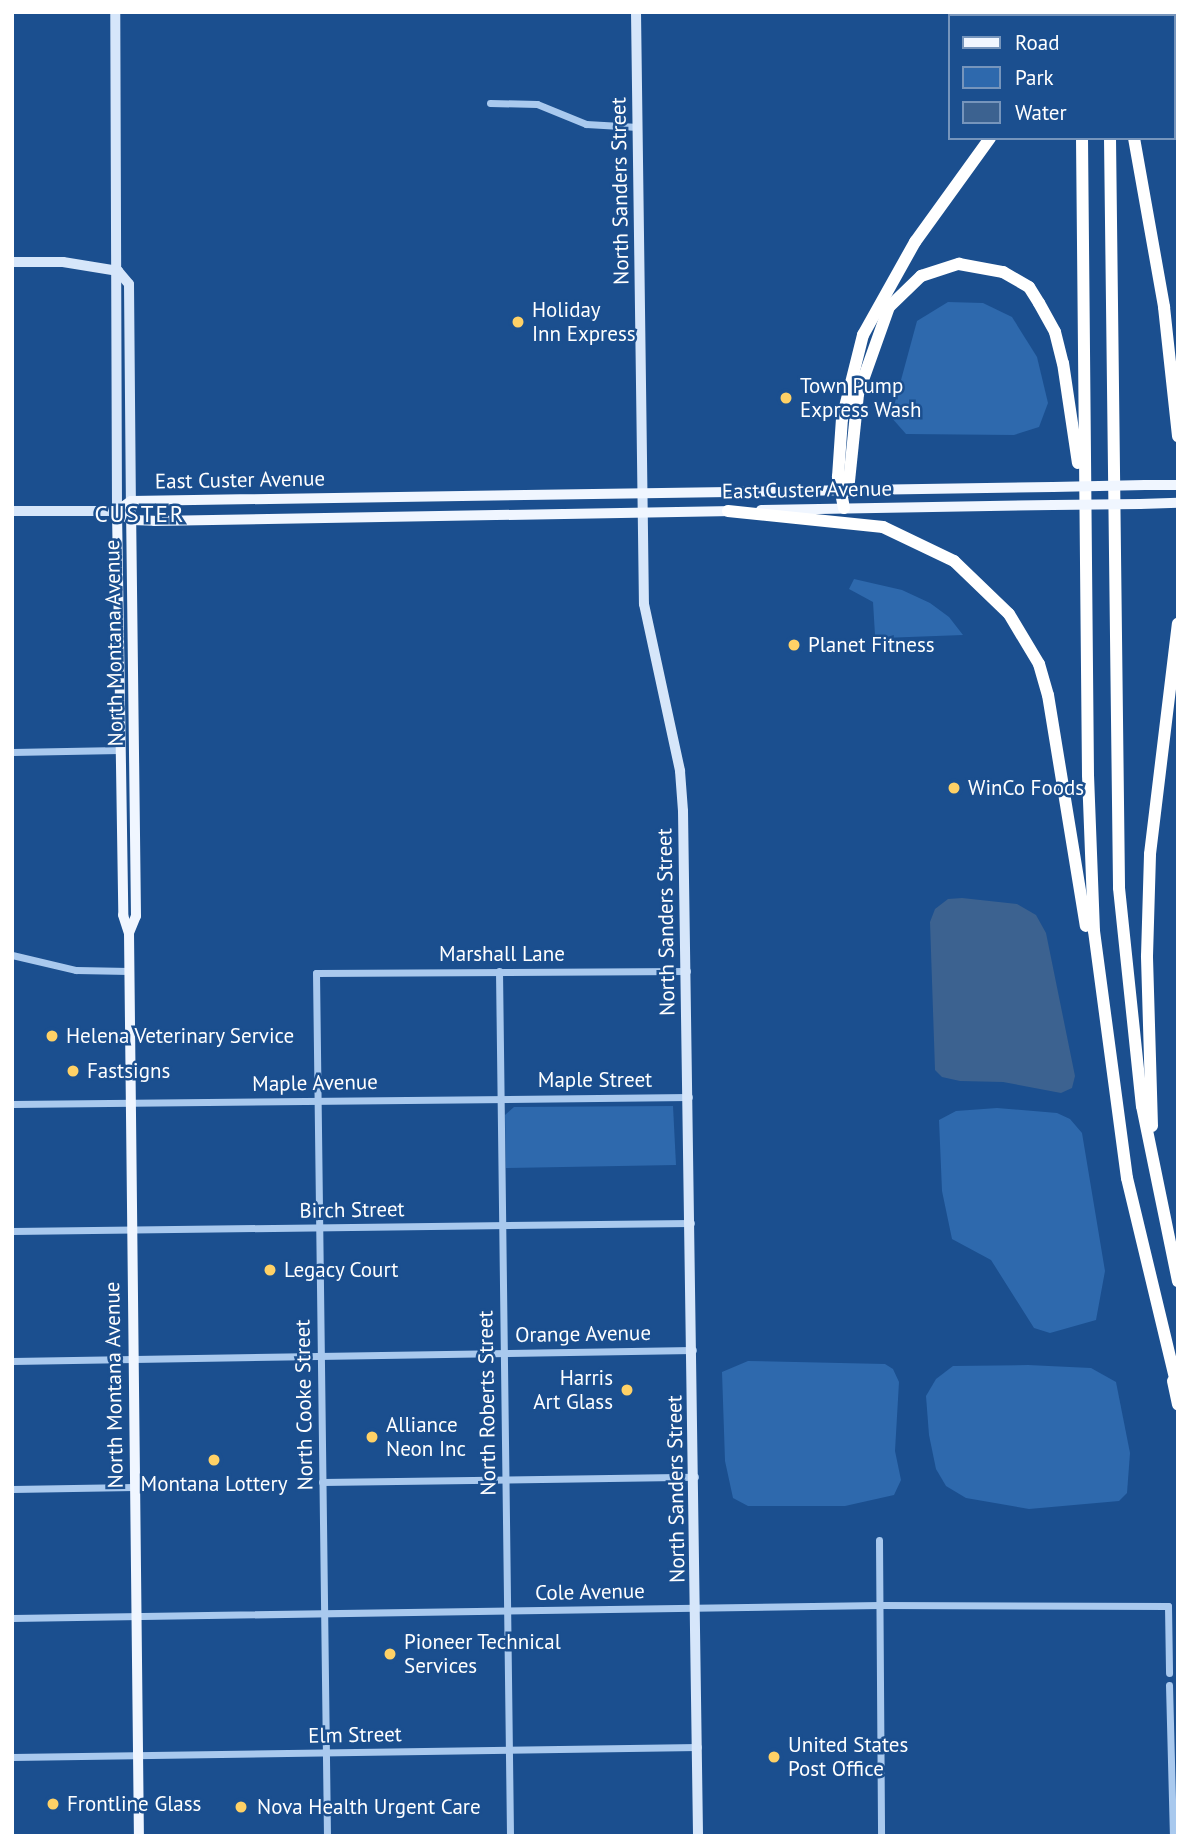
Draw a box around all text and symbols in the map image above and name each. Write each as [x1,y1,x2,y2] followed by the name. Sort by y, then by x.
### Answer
[948,14,1176,140] legend
[1015,29,1059,56] text: Road
[1015,64,1054,91] text: Park
[606,97,634,285] street label: North Sanders Street
[1015,99,1067,126] text: Water
[532,297,636,347] place label: Holiday Inn Express
[510,314,526,330] marker: Holiday Inn Express
[800,373,922,423] place label: Town Pump Express Wash
[778,390,794,406] marker: Town Pump Express Wash
[154,466,326,494] street label: East Custer Avenue
[721,476,893,504] street label: East Custer Avenue
[95,500,185,528] district label: CUSTER
[100,539,128,747] street label: North Montana Avenue
[808,632,935,658] place label: Planet Fitness
[786,637,802,653] marker: Planet Fitness
[968,775,1084,801] place label: WinCo Foods
[946,780,962,796] marker: WinCo Foods
[652,828,680,1016] street label: North Sanders Street
[439,941,565,967] street label: Marshall Lane
[66,1023,296,1049] place label: Helena Veterinary Service
[44,1028,60,1044] marker: Helena Veterinary Service
[87,1058,170,1084] place label: Fastsigns
[65,1063,81,1079] marker: Fastsigns
[538,1067,652,1093] street label: Maple Street
[252,1069,378,1097] street label: Maple Avenue
[299,1196,405,1224] street label: Birch Street
[284,1257,399,1283] place label: Legacy Court
[262,1262,278,1278] marker: Legacy Court
[100,1281,128,1489] street label: North Montana Avenue
[473,1310,501,1496] street label: North Roberts Street
[290,1319,318,1491] street label: North Cooke Street
[515,1320,651,1348] street label: Orange Avenue
[533,1365,613,1415] place label: Harris Art Glass
[619,1382,635,1398] marker: Harris Art Glass
[662,1395,690,1583] street label: North Sanders Street
[386,1412,466,1462] place label: Alliance Neon Inc
[364,1429,380,1445] marker: Alliance Neon Inc
[206,1452,222,1468] marker: Montana Lottery
[141,1471,287,1497] place label: Montana Lottery
[535,1578,645,1606] street label: Cole Avenue
[404,1629,561,1679] place label: Pioneer Technical Services
[382,1646,398,1662] marker: Pioneer Technical Services
[308,1722,402,1748] street label: Elm Street
[788,1732,908,1782] place label: United States Post Office
[766,1749,782,1765] marker: United States Post Office
[67,1791,201,1817] place label: Frontline Glass
[257,1794,481,1820] place label: Nova Health Urgent Care
[45,1796,61,1812] marker: Frontline Glass
[231,1797,251,1817] marker: Nova Health Urgent Care

